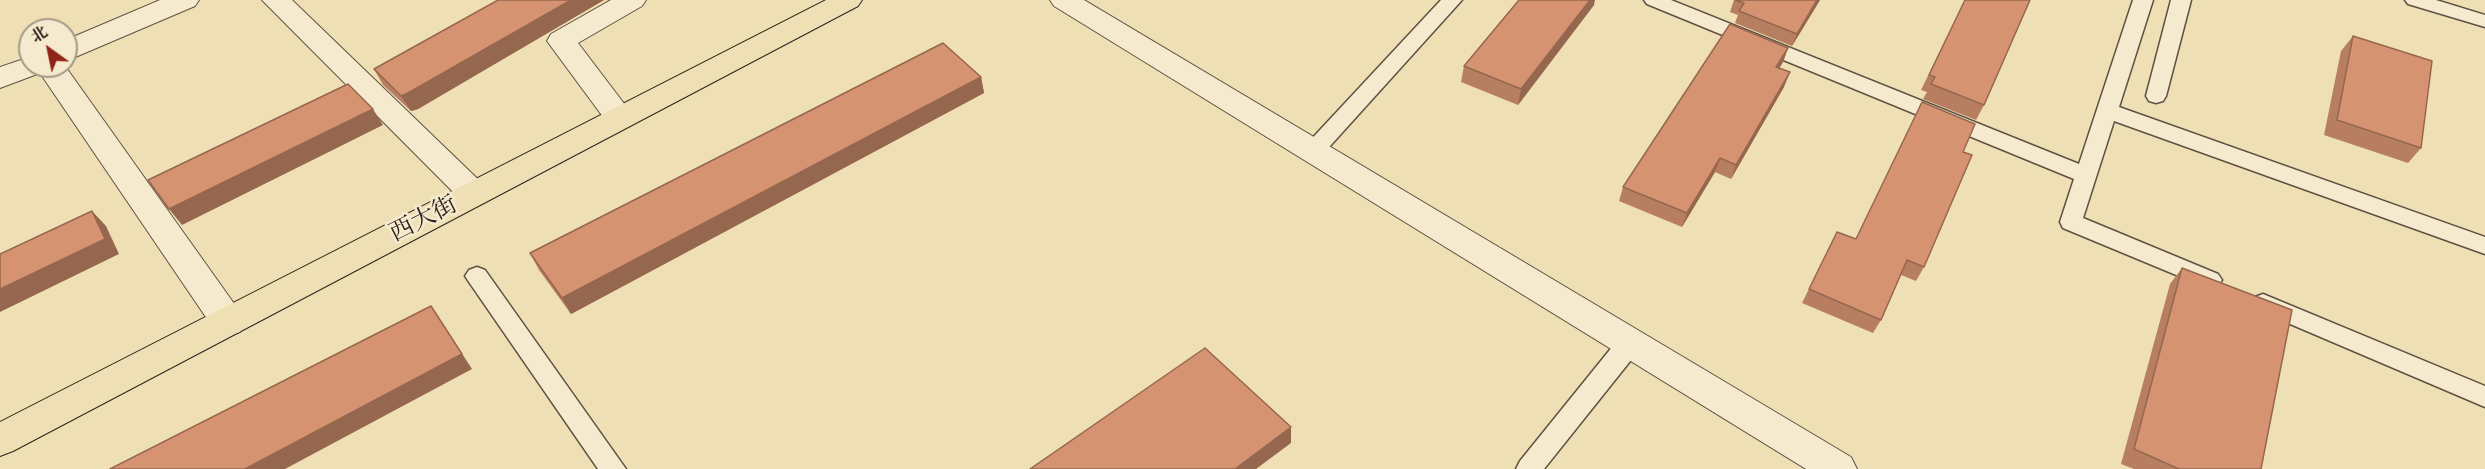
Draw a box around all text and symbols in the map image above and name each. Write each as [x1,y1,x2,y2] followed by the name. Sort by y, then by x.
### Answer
[18,18,78,78] north arrow
[27,22,51,47] text: 北
[385,191,463,249] street label: 西大街

